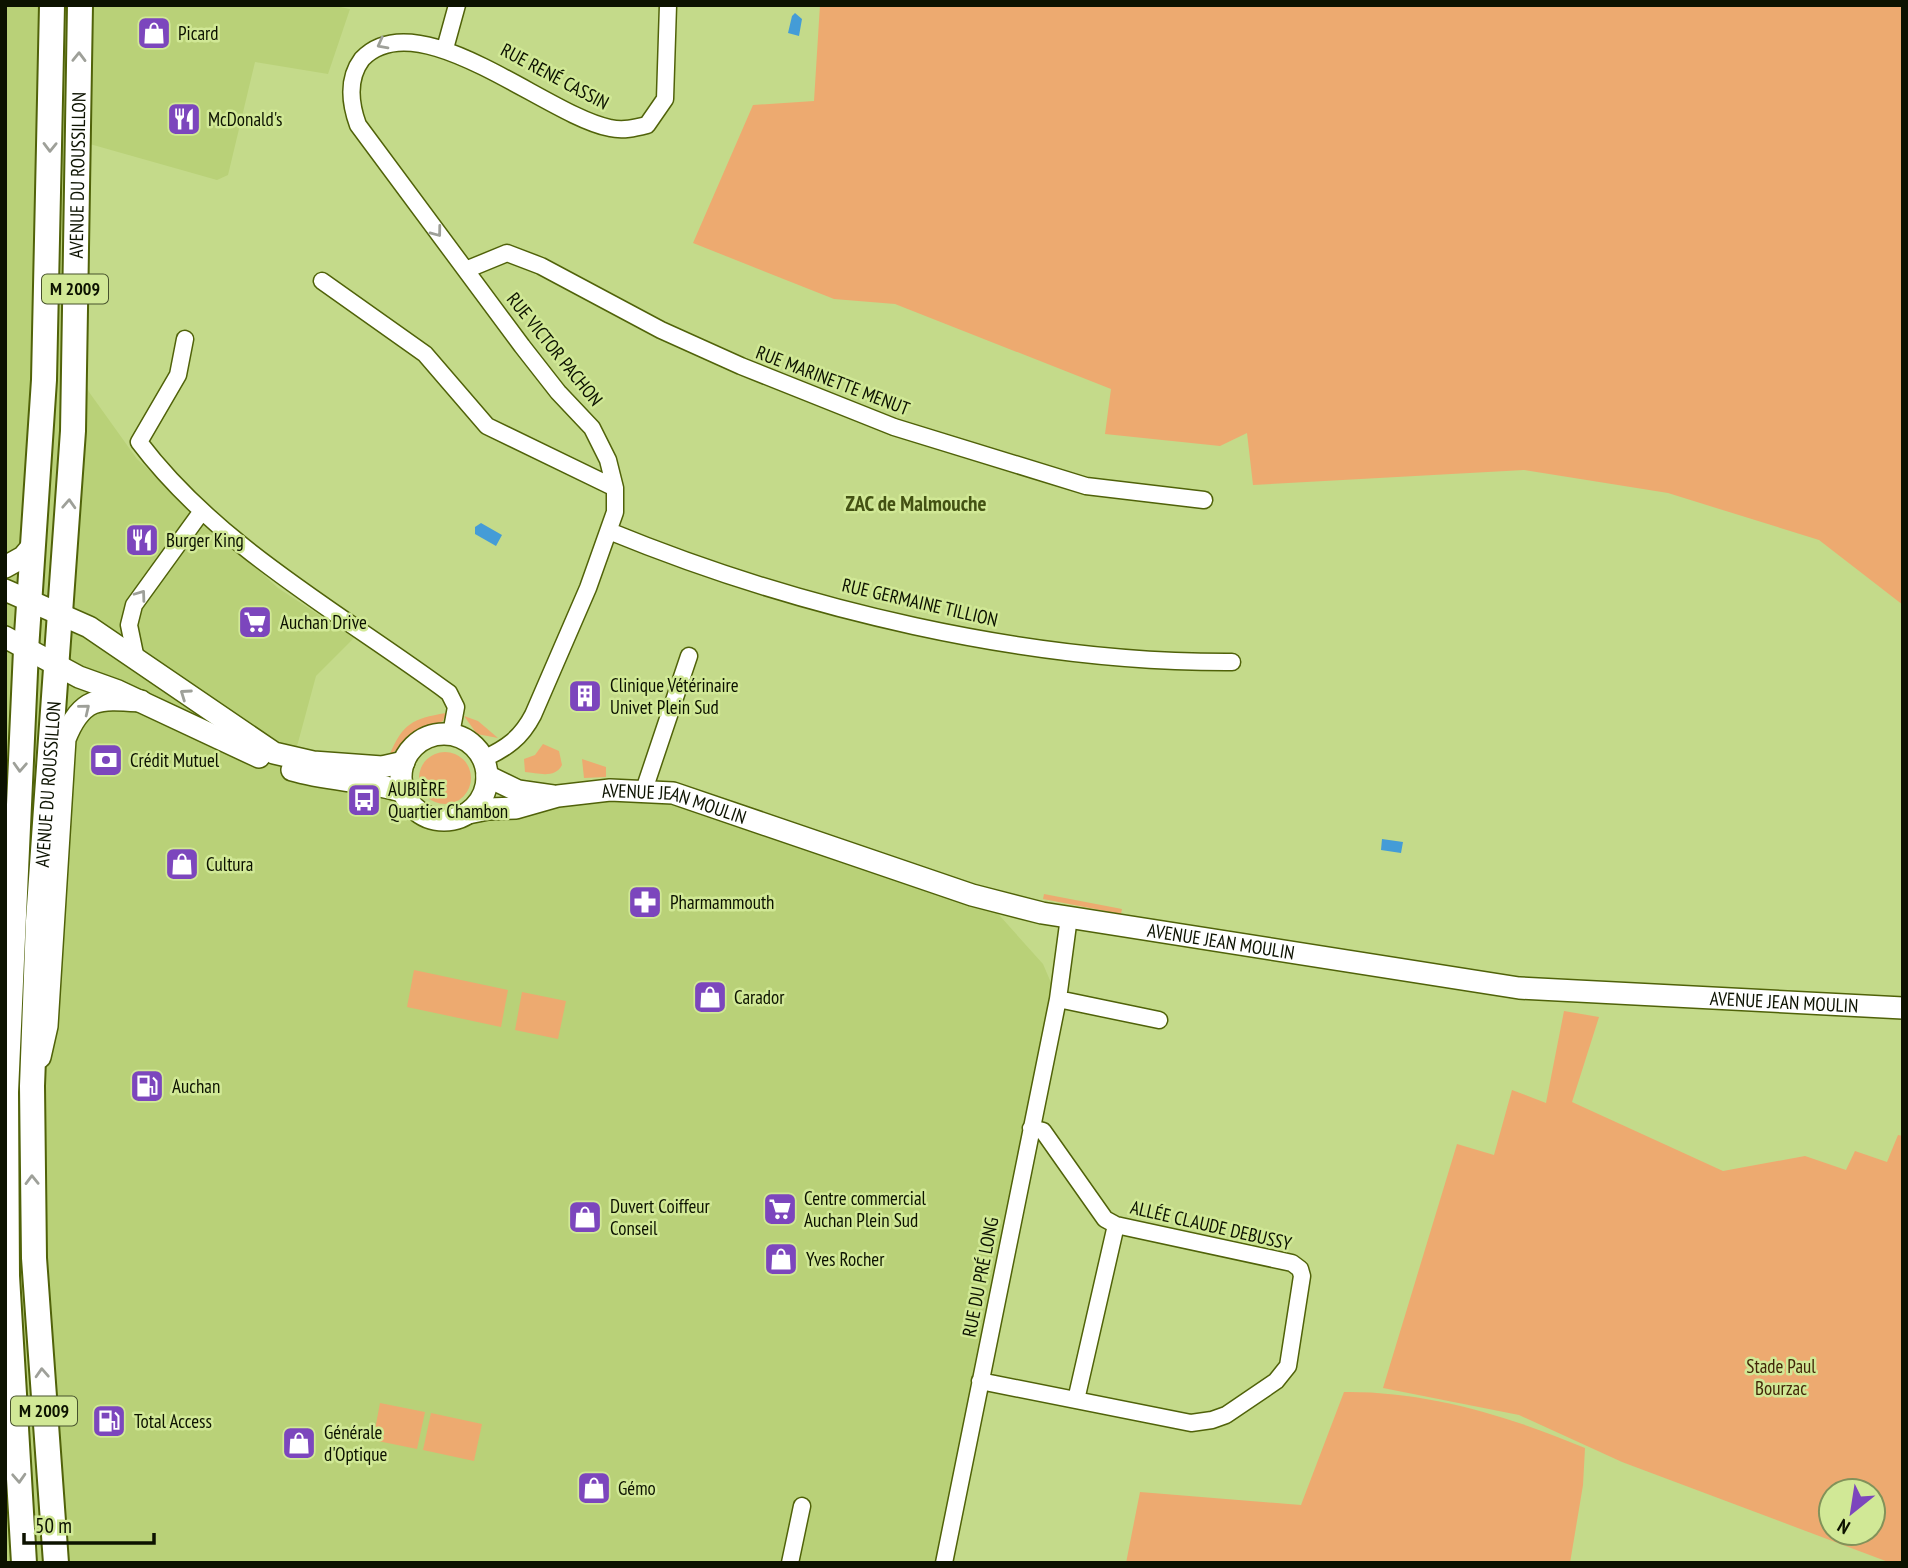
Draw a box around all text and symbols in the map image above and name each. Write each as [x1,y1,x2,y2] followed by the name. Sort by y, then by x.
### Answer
[135,14,173,52] shop icon: Picard
[178,21,219,45] place label: Picard
[376,35,389,49] one-way arrow
[497,37,613,115] street label: RUE RENÉ CASSIN
[71,51,87,61] one-way arrow
[64,92,91,259] street label: AVENUE DU ROUSSILLON
[165,100,203,138] restaurant icon: McDonald's
[208,107,283,131] place label: McDonald's
[42,142,57,153] one-way arrow
[428,224,441,237] one-way arrow
[42,274,108,304] road number: M 2009
[502,287,608,411] street label: RUE VICTOR PACHON
[753,340,914,421] street label: RUE MARINETTE MENUT
[846,490,986,517] district label: ZAC de Malmouche
[61,499,76,510] one-way arrow
[123,521,161,559] restaurant icon: Burger King
[166,528,244,552] place label: Burger King
[840,572,1000,632] street label: RUE GERMAINE TILLION
[133,590,145,603] one-way arrow
[236,603,274,641] supermarket icon: Auchan Drive
[280,610,367,634] place label: Auchan Drive
[610,673,739,719] place label: Clinique Vétérinaire Univet Plein Sud
[566,677,604,715] building icon: Clinique Vétérinaire Univet Plein Sud
[180,690,193,702] one-way arrow
[30,700,66,868] street label: AVENUE DU ROUSSILLON
[78,704,90,717] one-way arrow
[87,741,125,779] bank icon: Crédit Mutuel
[130,748,220,772] place label: Crédit Mutuel
[13,761,28,772] one-way arrow
[388,777,508,823] place label: AUBIÈRE Quartier Chambon
[600,778,750,829] street label: AVENUE JEAN MOULIN
[345,781,383,819] bus stop icon: AUBIÈRE Quartier Chambon
[163,845,201,883] shop icon: Cultura
[206,852,253,876] place label: Cultura
[626,883,664,921] pharmacy icon: Pharmammouth
[670,890,774,914] place label: Pharmammouth
[1146,918,1296,965] street label: AVENUE JEAN MOULIN
[691,978,729,1016] shop icon: Carador
[734,985,785,1009] place label: Carador
[1709,986,1859,1018] street label: AVENUE JEAN MOULIN
[128,1067,166,1105] fuel station icon: Auchan
[172,1074,220,1098] place label: Auchan
[24,1174,40,1185] one-way arrow
[804,1186,927,1232] place label: Centre commercial Auchan Plein Sud
[761,1190,799,1228] supermarket icon: Centre commercial Auchan Plein Sud
[610,1194,711,1240] place label: Duvert Coiffeur Conseil
[1128,1195,1294,1255] street label: ALLÉE CLAUDE DEBUSSY
[566,1198,604,1236] shop icon: Duvert Coiffeur Conseil
[957,1215,1003,1339] street label: RUE DU PRÉ LONG
[762,1240,800,1278] shop icon: Yves Rocher
[806,1247,885,1271] place label: Yves Rocher
[1746,1354,1816,1400] park label: Stade Paul Bourzac
[34,1367,49,1378] one-way arrow
[11,1396,77,1426] road number: M 2009
[90,1402,128,1440] fuel station icon: Total Access
[134,1409,212,1433] place label: Total Access
[324,1420,388,1466] place label: Générale d'Optique
[280,1424,318,1462] shop icon: Générale d'Optique
[575,1469,613,1507] shop icon: Gémo
[11,1473,26,1484] one-way arrow
[618,1476,656,1500] place label: Gémo
[1817,1477,1887,1547] north arrow
[24,1502,154,1546] scale bar
[35,1512,72,1539] text: 50 m
[1833,1514,1854,1540] text: N

